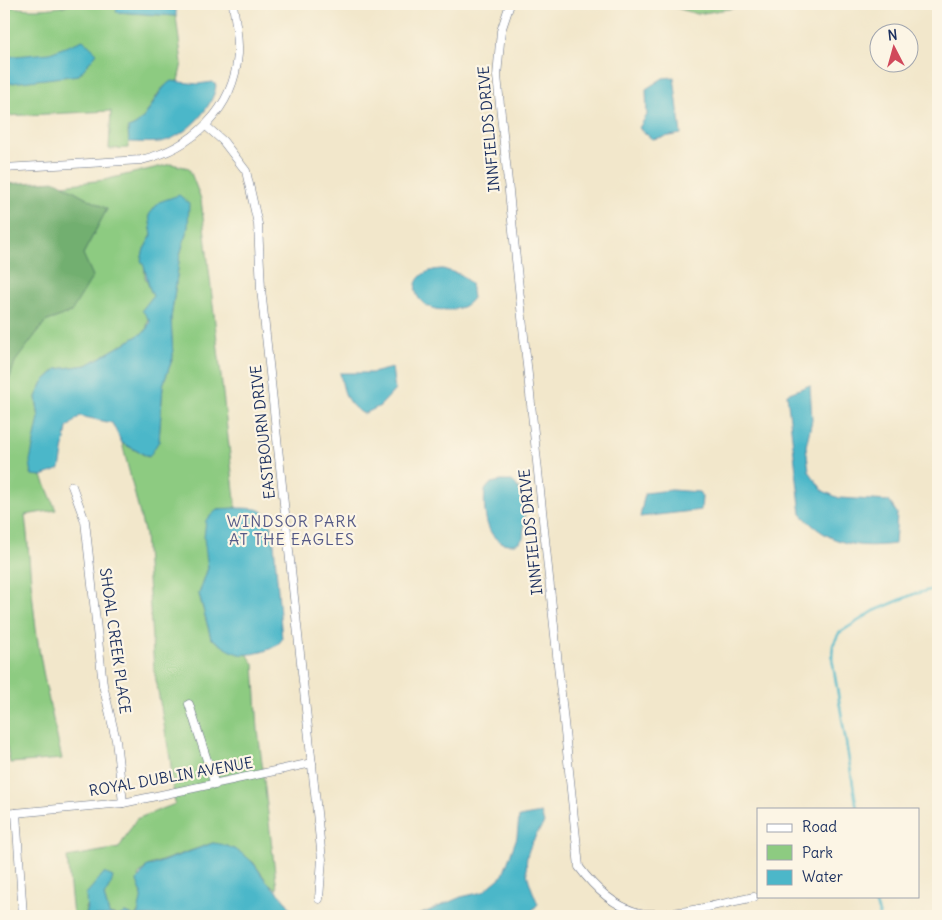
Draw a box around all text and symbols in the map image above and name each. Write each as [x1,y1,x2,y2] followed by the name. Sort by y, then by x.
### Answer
[870,22,920,72] north arrow
[887,26,898,45] text: N
[474,65,503,193] street label: INNFIELDS DRIVE
[246,364,279,500] street label: EASTBOURN DRIVE
[514,468,547,596] street label: INNFIELDS DRIVE
[227,511,357,549] district label: WINDSOR PARK AT THE EAGLES
[96,567,135,715] street label: SHOAL CREEK PLACE
[88,753,254,800] street label: ROYAL DUBLIN AVENUE
[757,808,920,898] legend
[802,817,837,836] text: Road
[802,843,833,862] text: Park
[802,867,843,886] text: Water

